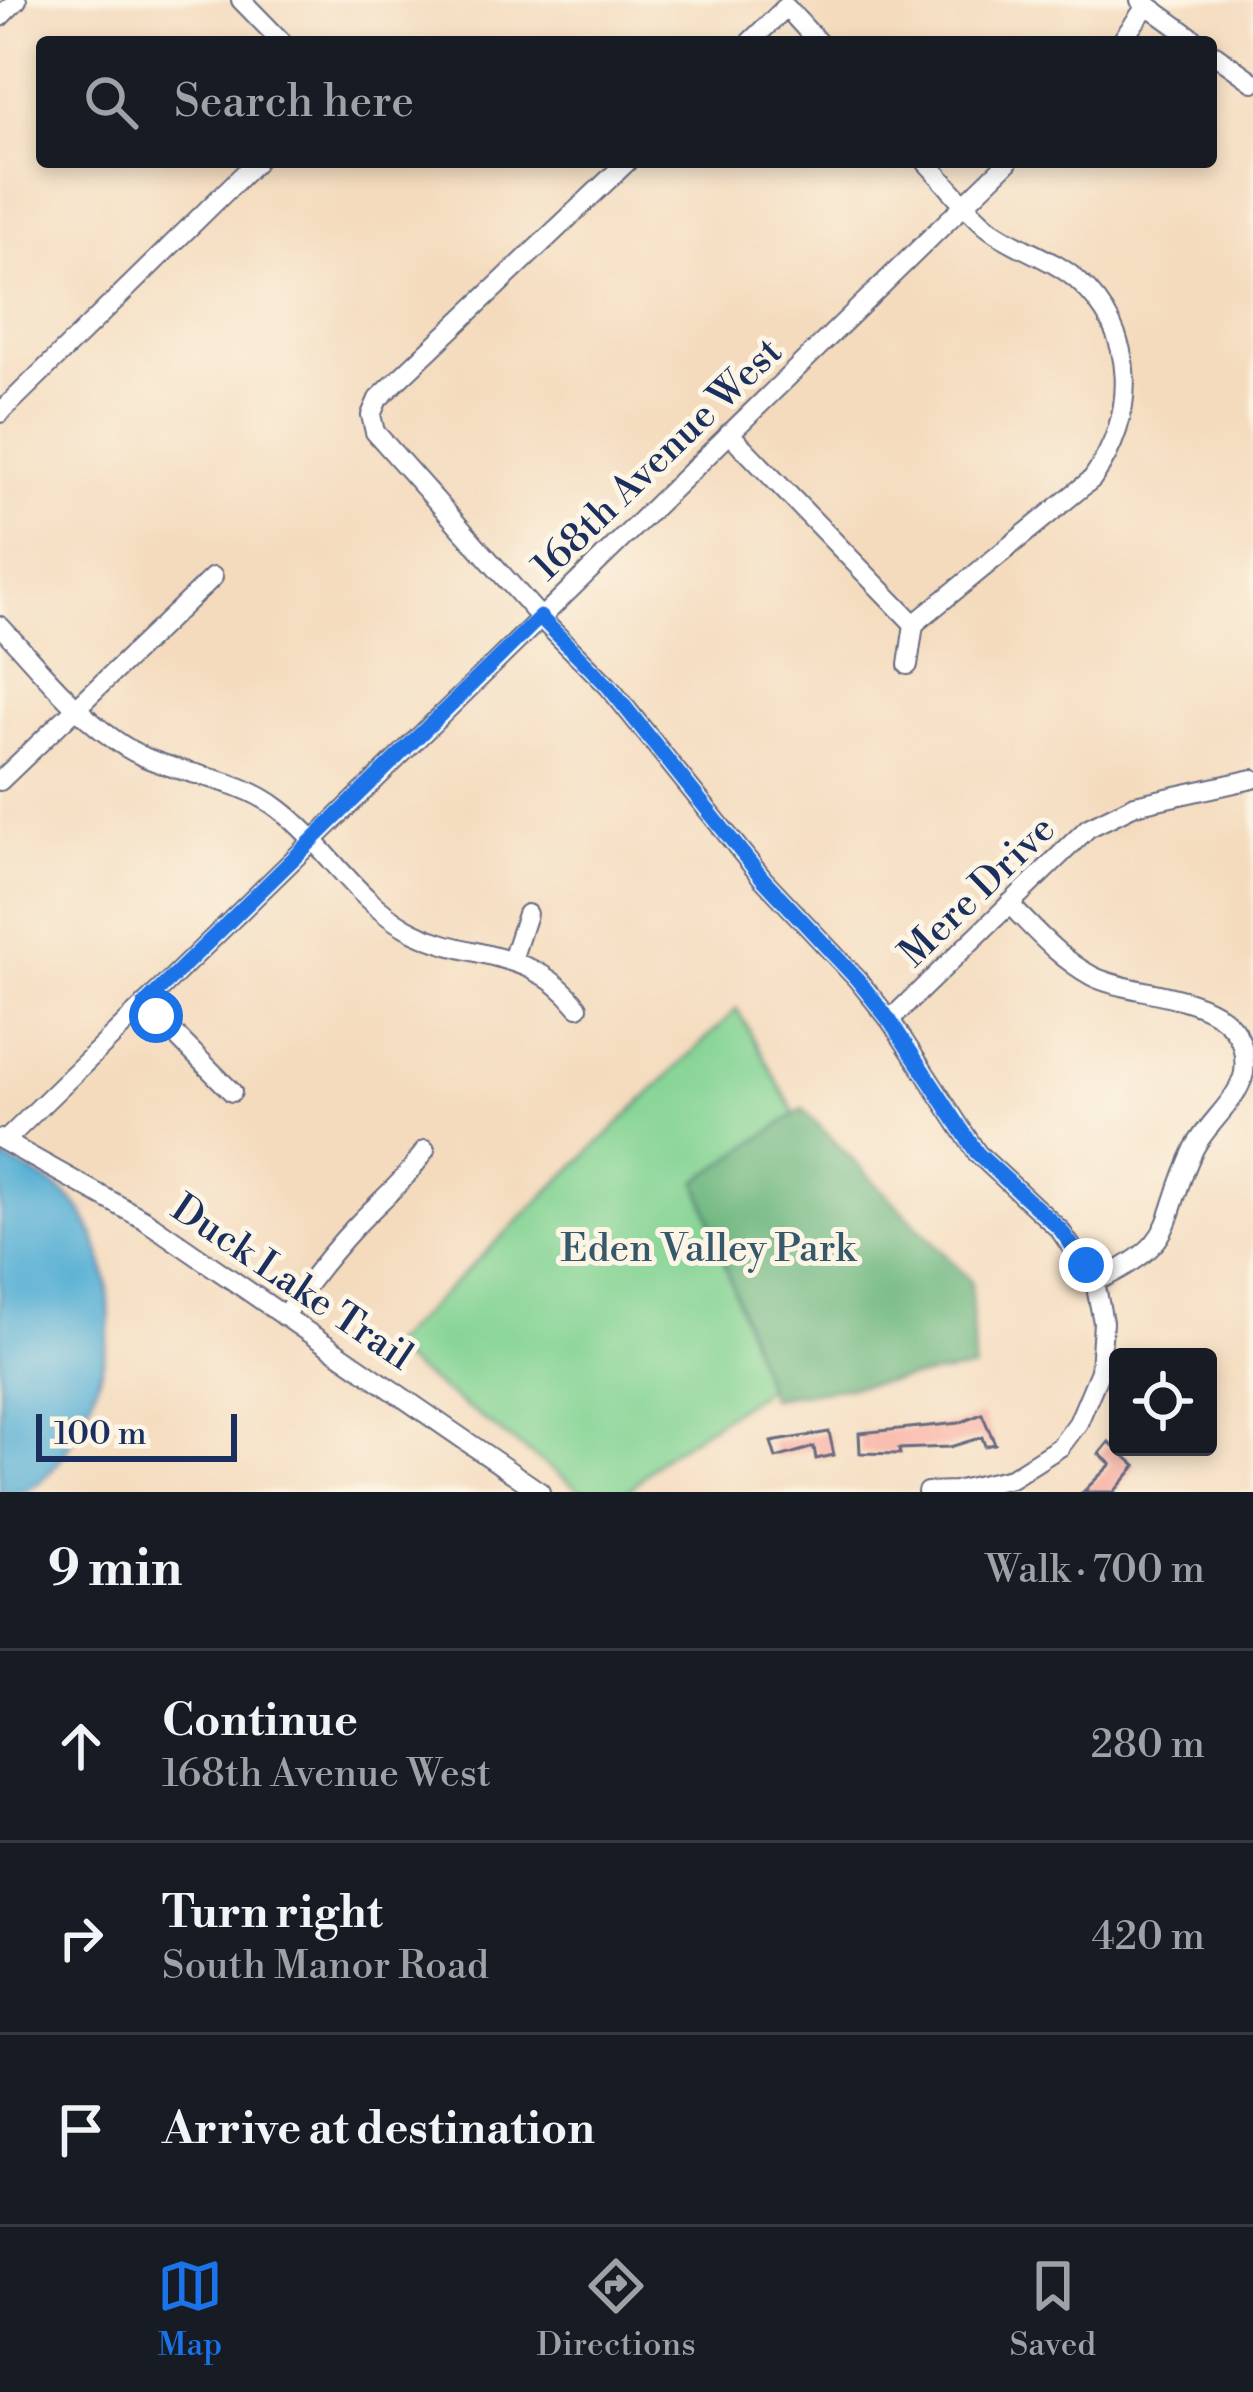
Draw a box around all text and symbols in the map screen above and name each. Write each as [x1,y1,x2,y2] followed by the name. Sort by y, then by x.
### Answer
[36,36,1217,168] search box
[78,69,144,135] icon: search
[174,74,414,131] text: Search here
[522,328,793,592] street label: 168th Avenue West
[890,805,1066,978] street label: Mere Drive
[129,989,183,1043] route start
[162,1184,422,1382] street label: Duck Lake Trail
[560,1225,857,1274] park label: Eden Valley Park
[1059,1238,1113,1292] route end
[1109,1348,1217,1456] map controls
[1109,1348,1217,1456] button: locate
[36,1408,237,1461] scale bar
[54,1414,147,1455] text: 100 m
[48,1538,182,1602] text: 9 min
[985,1546,1205,1595] text: Walk · 700 m
[162,1693,358,1750] text: Continue
[48,1713,114,1779] icon: ahead
[1091,1721,1205,1770] text: 280 m
[162,1750,491,1799] text: 168th Avenue West
[162,1885,383,1942] text: Turn right
[48,1905,114,1971] icon: right
[1092,1913,1205,1962] text: 420 m
[162,1942,489,1991] text: South Manor Road
[48,2097,114,2163] icon: arrive
[162,2101,595,2158] text: Arrive at destination
[157,2253,223,2366] tab: Map
[537,2253,696,2366] tab: Directions
[1009,2253,1096,2366] tab: Saved

